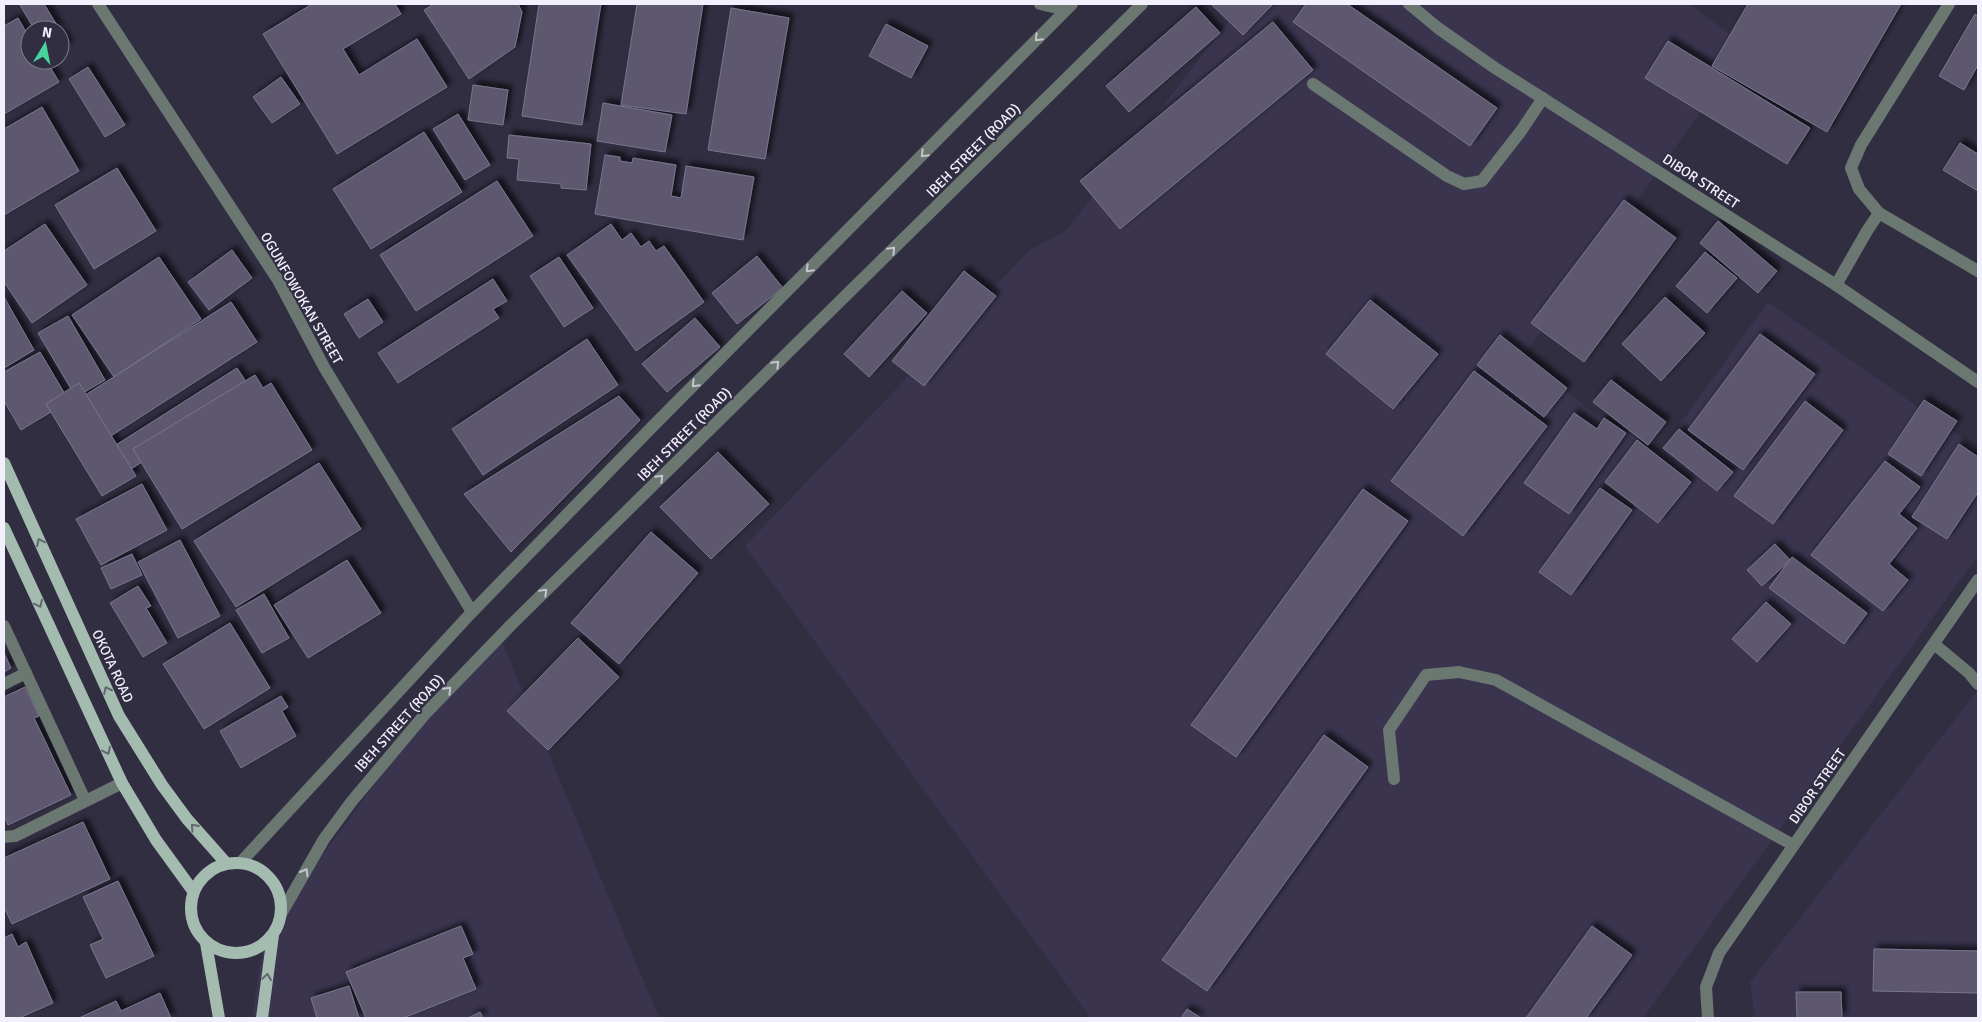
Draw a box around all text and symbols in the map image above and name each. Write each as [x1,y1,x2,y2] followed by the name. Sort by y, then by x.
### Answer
[20,20,70,70] north arrow
[41,23,53,42] text: N
[1035,32,1044,41] one-way arrow
[923,100,1024,201] street label: IBEH STREET (ROAD)
[920,148,929,157] one-way arrow
[1659,150,1742,212] street label: DIBOR STREET
[257,229,346,367] street label: OGUNFOWOKAN STREET
[886,247,895,256] one-way arrow
[806,263,815,272] one-way arrow
[770,361,779,370] one-way arrow
[692,379,701,388] one-way arrow
[634,384,735,485] street label: IBEH STREET (ROAD)
[654,475,663,484] one-way arrow
[35,538,46,547] one-way arrow
[539,589,548,598] one-way arrow
[33,599,43,608] one-way arrow
[88,627,137,706] street label: OKOTA ROAD
[351,671,448,776] street label: IBEH STREET (ROAD)
[103,686,113,695] one-way arrow
[443,687,452,696] one-way arrow
[1785,745,1850,827] street label: DIBOR STREET
[101,746,112,755] one-way arrow
[191,823,200,832] one-way arrow
[299,868,309,877] one-way arrow
[261,972,272,980] one-way arrow

